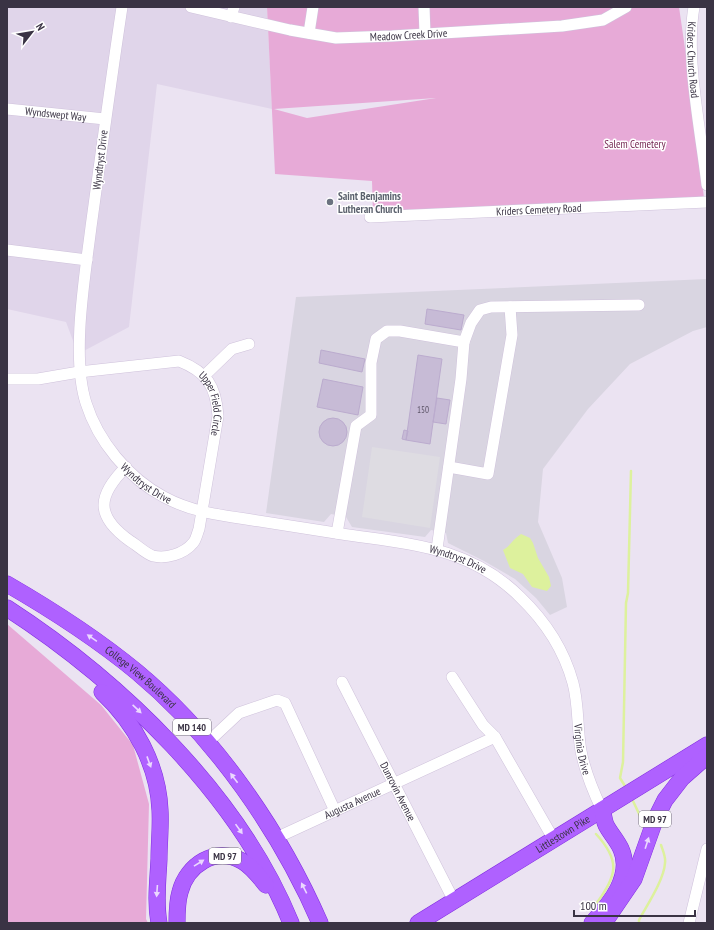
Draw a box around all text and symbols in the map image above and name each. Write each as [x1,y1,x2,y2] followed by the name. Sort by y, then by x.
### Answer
[12,12,52,52] north arrow
[33,21,48,33] text: N
[684,21,702,99] street label: Kriders Church Road
[370,26,448,44] street label: Meadow Creek Drive
[25,104,88,124] street label: Wyndswept Way
[89,129,111,191] street label: Wyndtryst Drive
[604,137,667,151] park label: Salem Cemetery
[338,189,402,216] place label: Saint Benjamins Lutheran Church
[325,197,335,207] marker: Saint Benjamins Lutheran Church
[496,201,582,218] street label: Kriders Cemetery Road
[196,368,225,438] street label: Upper Field Circle
[417,404,429,415] house number: 150
[118,460,174,507] street label: Wyndtryst Drive
[428,542,490,577] street label: Wyndtryst Drive
[87,634,98,643] one-way arrow
[102,643,179,711] street label: College View Boulevard
[132,704,142,714] one-way arrow
[173,719,211,735] road number: MD 140
[571,722,594,777] street label: Virginia Drive
[147,757,153,769] one-way arrow
[377,760,419,824] street label: Dunrovin Avenue
[231,773,239,783] one-way arrow
[322,784,383,822] street label: Augusta Avenue
[639,811,671,827] road number: MD 97
[533,812,593,856] street label: Littlestown Pike
[235,824,243,834] one-way arrow
[645,836,651,848] one-way arrow
[209,848,241,864] road number: MD 97
[193,860,205,867] one-way arrow
[300,882,307,894] one-way arrow
[153,885,160,897] one-way arrow
[574,892,695,918] scale bar
[580,898,607,913] text: 100 m

